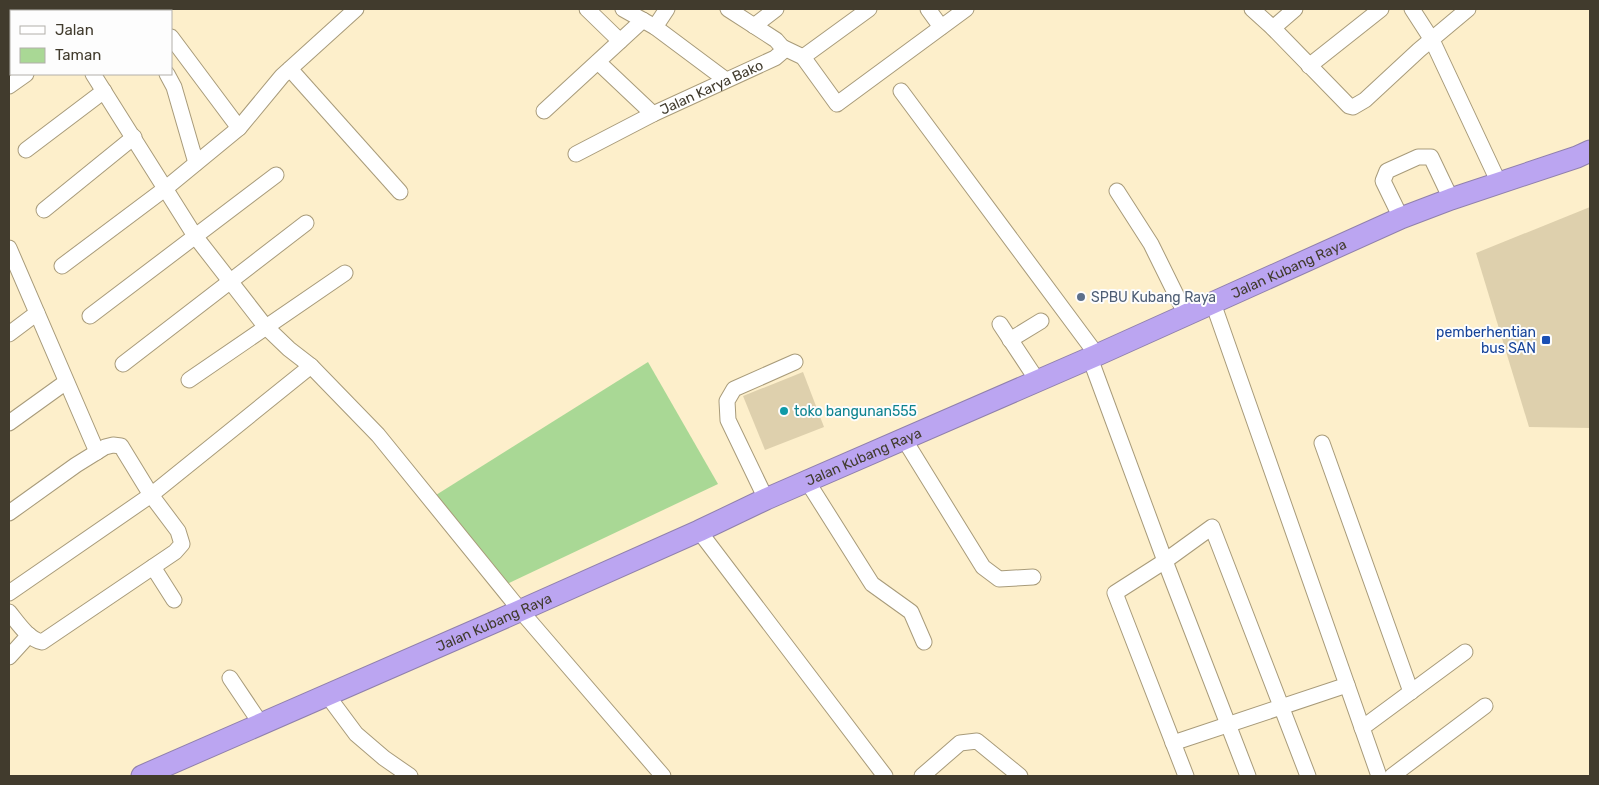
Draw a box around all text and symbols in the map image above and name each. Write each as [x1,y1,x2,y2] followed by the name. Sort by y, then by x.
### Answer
[10,10,172,75] legend
[55,21,94,39] text: Jalan
[55,46,101,64] text: Taman
[657,57,766,119] street label: Jalan Karya Bako
[1229,236,1349,302] street label: Jalan Kubang Raya
[1091,289,1216,306] place label: SPBU Kubang Raya
[1075,291,1087,303] marker: SPBU Kubang Raya
[1436,324,1536,357] place label: pemberhentian bus SAN
[1540,334,1552,346] marker: pemberhentian bus SAN
[794,403,917,420] place label: toko bangunan555
[778,405,790,417] marker: toko bangunan555
[803,424,924,490] street label: Jalan Kubang Raya
[434,590,554,655] street label: Jalan Kubang Raya

